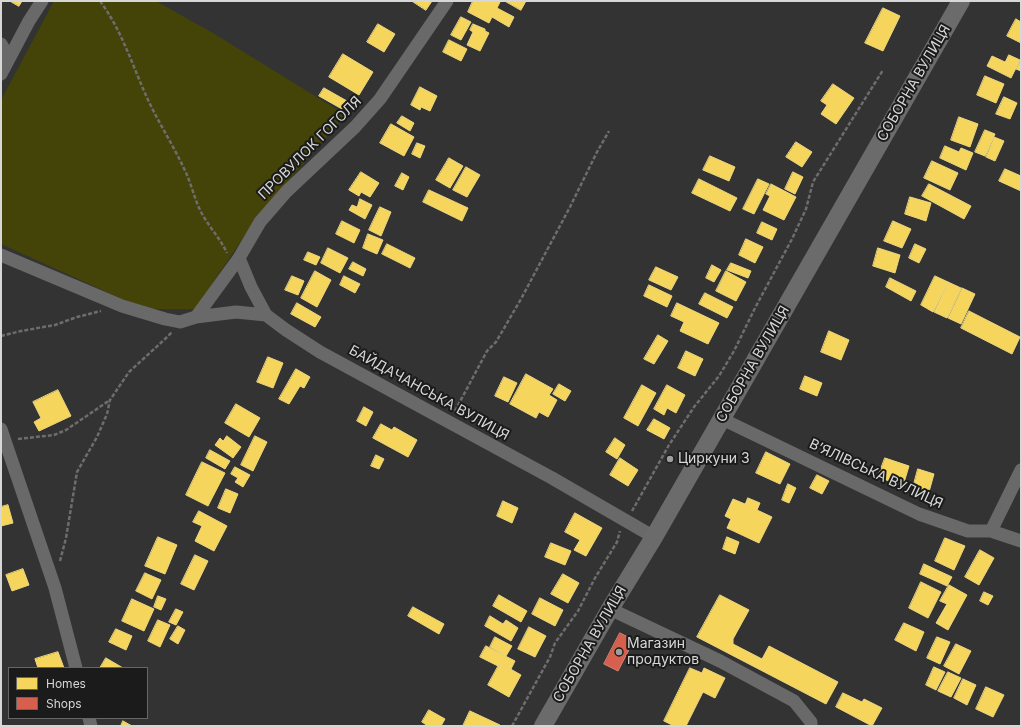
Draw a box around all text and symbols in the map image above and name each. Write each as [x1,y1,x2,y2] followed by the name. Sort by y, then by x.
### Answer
[874,22,954,144] street label: СОБОРНА ВУЛИЦЯ
[255,93,365,203] street label: ПРОВУЛОК ГОГОЛЯ
[713,303,793,425] street label: СОБОРНА ВУЛИЦЯ
[346,342,512,444] street label: БАЙДАЧАНСЬКА ВУЛИЦЯ
[806,436,946,512] street label: В’ЯЛІВСЬКА ВУЛИЦЯ
[678,451,750,467] place label: Циркуни 3
[665,454,675,464] marker: Циркуни 3
[550,583,630,705] street label: СОБОРНА ВУЛИЦЯ
[627,636,699,668] place label: Магазин продуктов
[614,647,624,657] marker: Магазин продуктов
[8,667,148,719] legend
[46,676,86,691] text: Homes
[46,696,82,711] text: Shops

